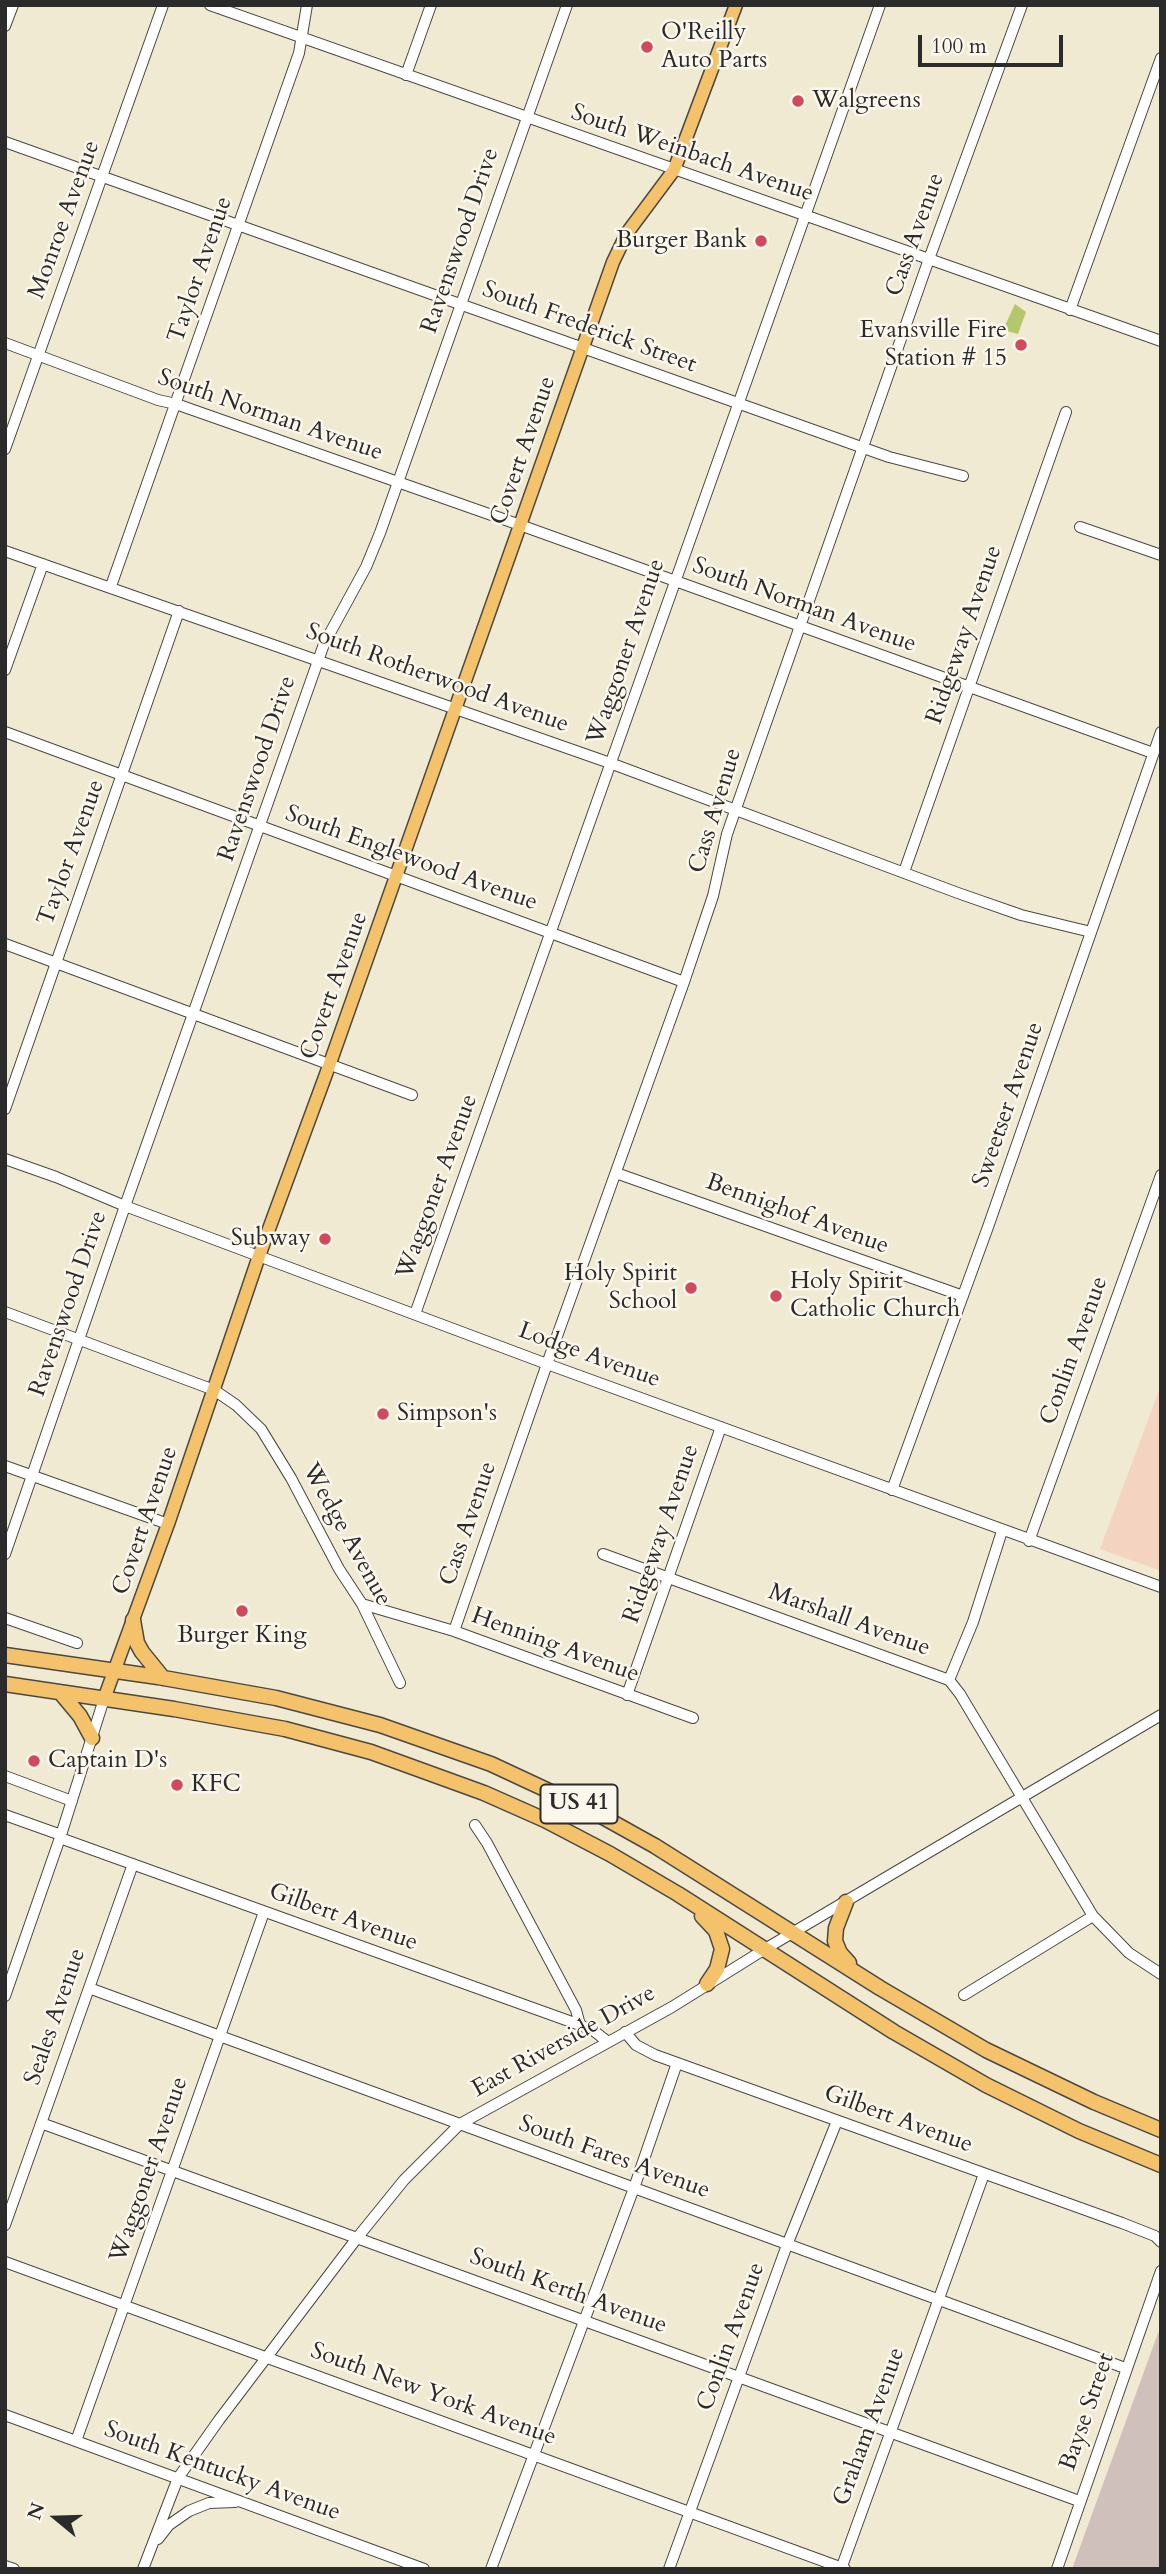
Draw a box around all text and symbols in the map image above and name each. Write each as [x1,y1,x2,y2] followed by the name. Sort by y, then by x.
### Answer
[661,19,767,75] place label: O'Reilly Auto Parts
[921,21,1066,65] scale bar
[931,32,987,61] text: 100 m
[639,39,655,55] marker: O'Reilly Auto Parts
[812,87,921,115] place label: Walgreens
[790,93,806,109] marker: Walgreens
[567,99,817,209] street label: South Weinbach Avenue
[23,137,107,303] street label: Monroe Avenue
[416,145,506,337] street label: Ravenswood Drive
[880,169,952,301] street label: Cass Avenue
[163,193,239,347] street label: Taylor Avenue
[616,227,747,255] place label: Burger Bank
[753,233,769,249] marker: Burger Bank
[478,276,700,380] street label: South Frederick Street
[859,317,1007,373] place label: Evansville Fire Station # 15
[1013,337,1029,353] marker: Evansville Fire Station # 15
[154,364,386,468] street label: South Norman Avenue
[485,373,563,529] street label: Covert Avenue
[921,542,1009,728] street label: Ridgeway Avenue
[688,552,920,660] street label: South Norman Avenue
[582,555,672,749] street label: Waggoner Avenue
[302,618,572,740] street label: South Rotherwood Avenue
[213,673,303,865] street label: Ravenswood Drive
[683,745,749,877] street label: Cass Avenue
[32,776,112,930] street label: Taylor Avenue
[281,800,541,918] street label: South Englewood Avenue
[295,908,375,1064] street label: Covert Avenue
[967,1019,1051,1191] street label: Sweetser Avenue
[391,1091,485,1283] street label: Waggoner Avenue
[702,1169,892,1261] street label: Bennighof Avenue
[24,1208,114,1400] street label: Ravenswood Drive
[231,1225,311,1253] place label: Subway
[317,1231,333,1247] marker: Subway
[564,1260,677,1316] place label: Holy Spirit School
[790,1268,960,1324] place label: Holy Spirit Catholic Church
[1035,1273,1115,1429] street label: Conlin Avenue
[683,1280,699,1296] marker: Holy Spirit School
[768,1288,784,1304] marker: Holy Spirit Catholic Church
[514,1317,664,1395] street label: Lodge Avenue
[397,1400,497,1428] place label: Simpson's
[375,1406,391,1422] marker: Simpson's
[618,1441,706,1627] street label: Ridgeway Avenue
[107,1443,185,1599] street label: Covert Avenue
[434,1458,504,1590] street label: Cass Avenue
[295,1459,397,1611] street label: Wedge Avenue
[764,1578,934,1664] street label: Marshall Avenue
[467,1602,643,1690] street label: Henning Avenue
[234,1603,250,1619] marker: Burger King
[177,1622,307,1650] place label: Burger King
[48,1747,167,1775] place label: Captain D's
[26,1753,42,1769] marker: Captain D's
[191,1771,241,1799] place label: KFC
[169,1777,185,1793] marker: KFC
[540,1784,618,1824] road number: US 41
[265,1878,421,1958] street label: Gilbert Avenue
[19,1945,93,2089] street label: Seales Avenue
[467,1980,661,2104] street label: East Riverside Drive
[105,2073,195,2267] street label: Waggoner Avenue
[820,2080,976,2160] street label: Gilbert Avenue
[514,2110,714,2206] street label: South Fares Avenue
[465,2243,671,2341] street label: South Kerth Avenue
[692,2259,772,2415] street label: Conlin Avenue
[306,2337,560,2453] street label: South New York Avenue
[828,2344,912,2510] street label: Graham Avenue
[1054,2349,1122,2475] street label: Bayse Street
[100,2416,344,2528] street label: South Kentucky Avenue
[21,2483,91,2553] north arrow
[21,2499,51,2523] text: N

